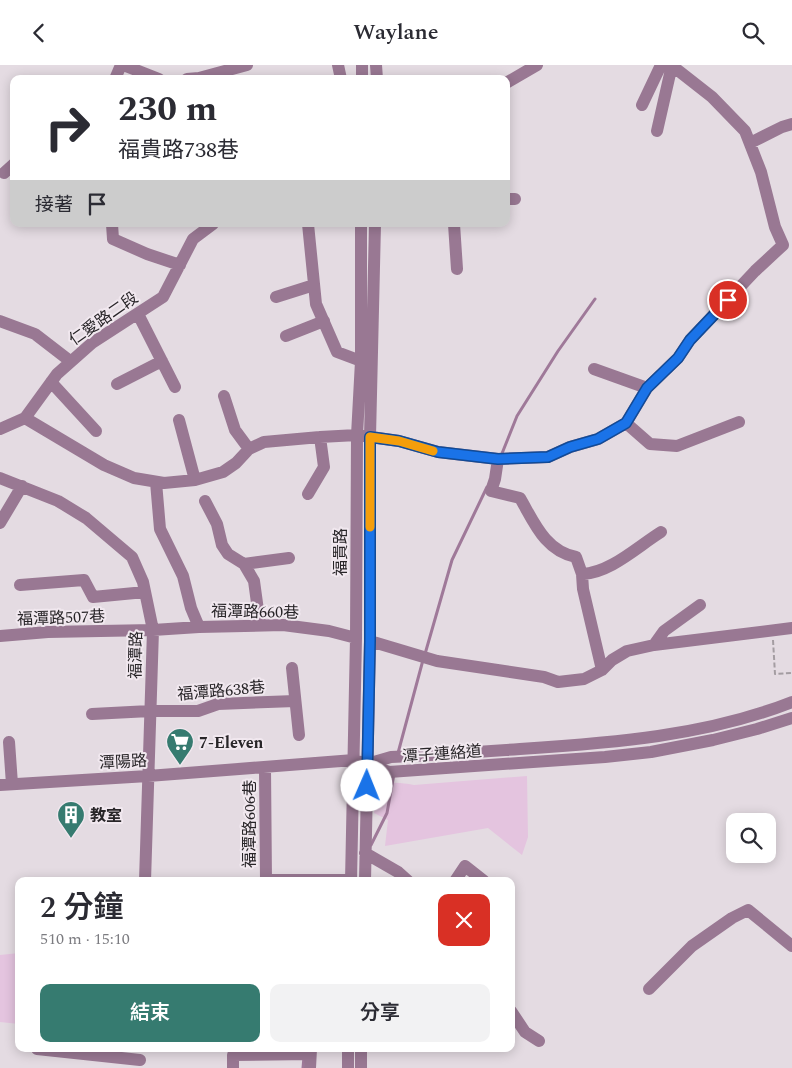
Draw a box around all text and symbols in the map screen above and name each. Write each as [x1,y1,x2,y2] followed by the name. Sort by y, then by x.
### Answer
[353,16,439,49] text: Waylane
[25,19,53,47] icon: back
[739,19,767,47] icon: search
[118,83,217,136] text: 230 m
[35,95,100,160] icon: right
[118,134,239,167] text: 福貴路738巷
[83,190,111,218] icon: arrive
[35,191,73,220] text: 接著
[707,279,749,321] pin
[64,286,143,352] street label: 仁愛路二段
[714,286,742,314] icon: arrive
[329,528,353,576] street label: 福貴路
[211,599,299,625] street label: 福潭路660巷
[17,604,105,632] street label: 福潭路507巷
[124,631,148,679] street label: 福潭路
[176,675,266,707] street label: 福潭路638巷
[165,727,195,766] supermarket icon: 7-Eleven
[199,731,264,755] place label: 7-Eleven
[401,739,483,769] street label: 潭子連絡道
[98,749,148,775] street label: 潭陽路
[340,759,392,811] position arrow
[238,780,262,868] street label: 福潭路606巷
[56,800,86,839] building icon: 教室
[90,804,122,828] place label: 教室
[726,813,776,863] map controls
[726,813,776,863] button: search
[40,885,124,931] text: 2 分鐘
[438,894,490,946] button: close
[40,927,130,951] text: 510 m · 15:10
[40,984,260,1042] button: 結束
[270,984,490,1042] button: 分享

